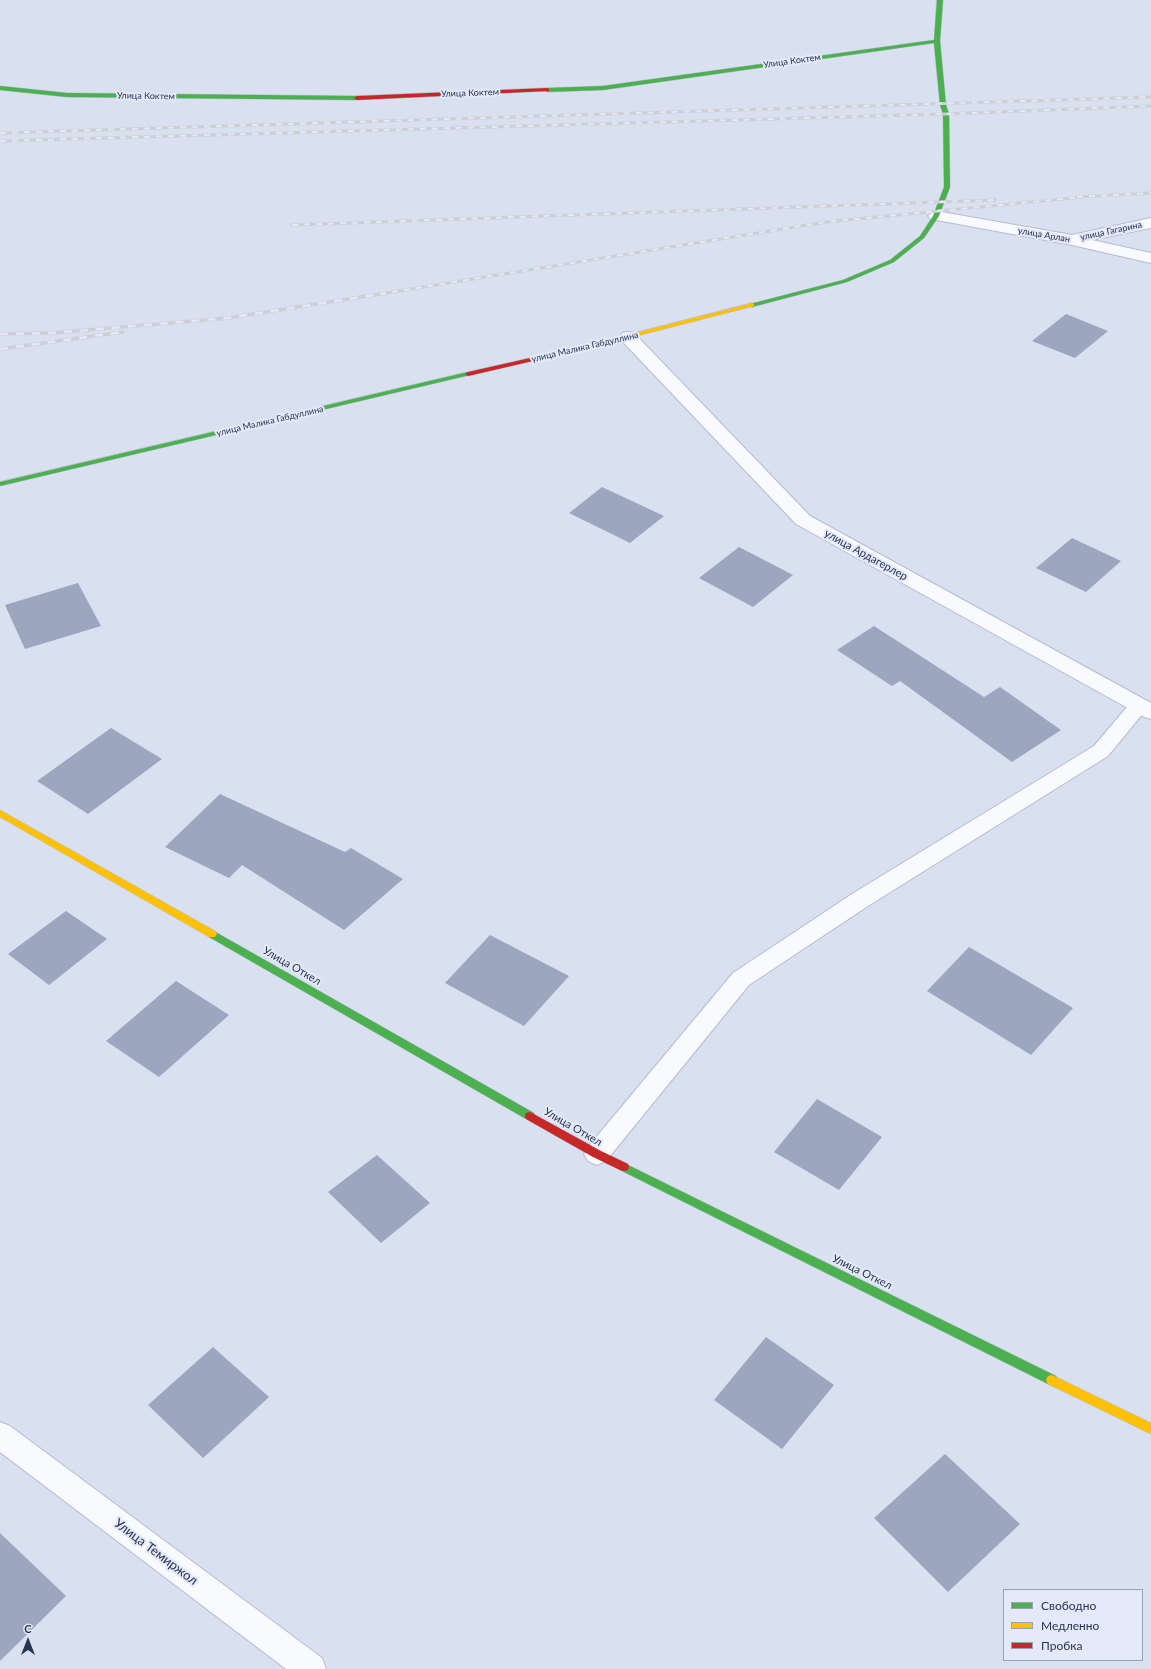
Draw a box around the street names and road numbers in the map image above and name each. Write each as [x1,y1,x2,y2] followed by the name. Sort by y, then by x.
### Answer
[763,52,821,70] street label: Улица Коктем
[441,87,499,99] street label: Улица Коктем
[117,90,175,102] street label: Улица Коктем
[1079,219,1143,243] street label: улица Гагарина
[1017,225,1071,245] street label: улица Арлан
[531,329,639,365] street label: улица Малика Габдуллина
[216,403,324,439] street label: улица Малика Габдуллина
[822,527,910,583] street label: улица Ардагерлер
[260,944,324,988] street label: Улица Откел
[541,1105,605,1149] street label: Улица Откел
[830,1252,894,1292] street label: Улица Откел
[111,1516,201,1588] street label: Улица Темиржол

